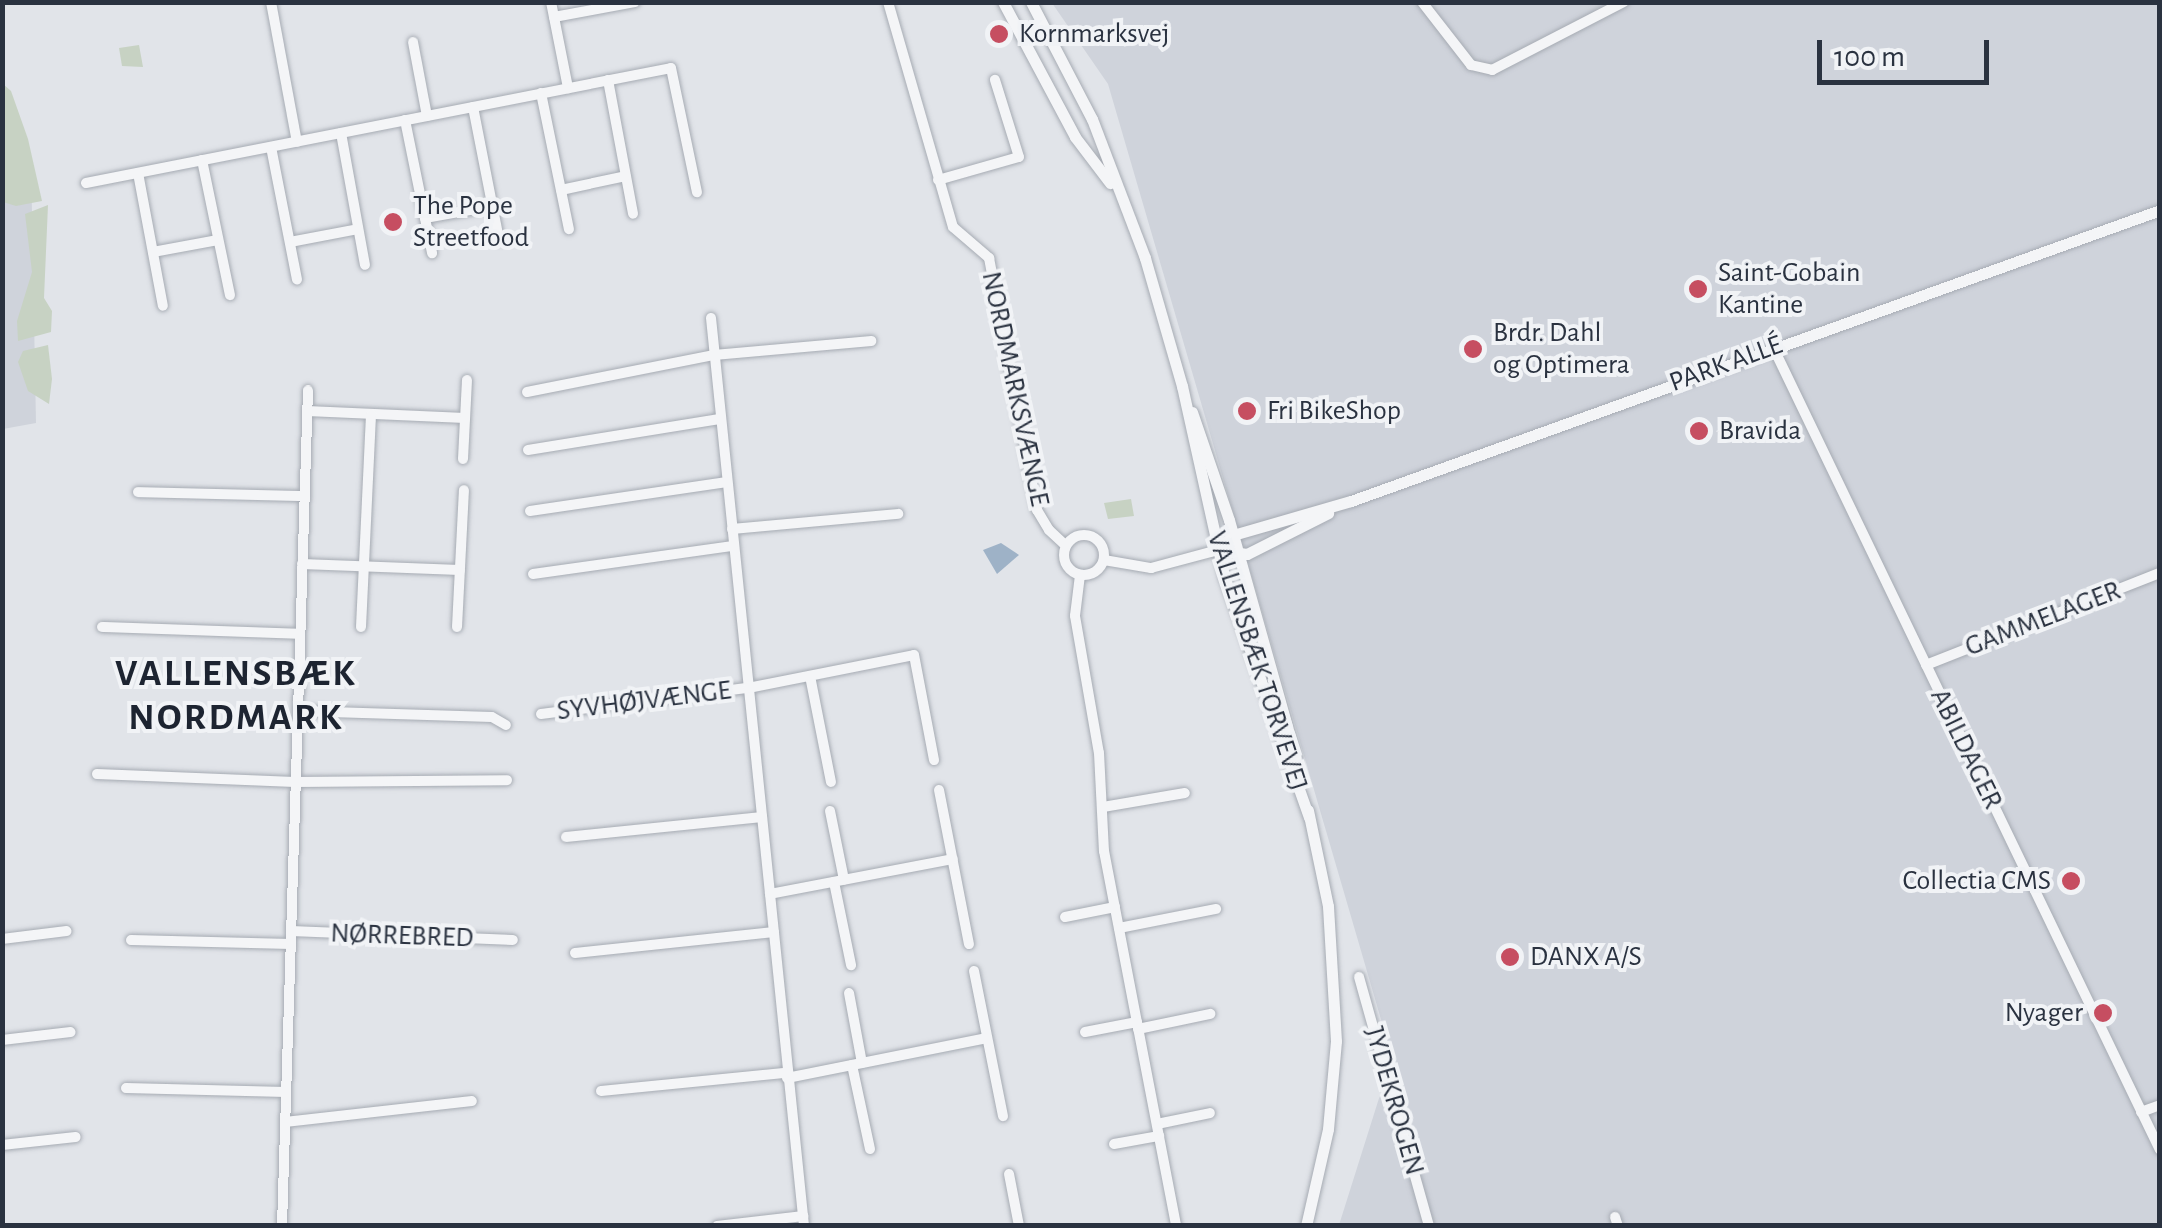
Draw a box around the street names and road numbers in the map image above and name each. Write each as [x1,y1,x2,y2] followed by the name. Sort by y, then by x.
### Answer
[974,269,1056,509] street label: NORDMARKSVÆNGE
[1665,328,1787,400] street label: PARK ALLÉ
[1199,527,1315,795] street label: VALLENSBÆK TORVEVEJ
[1960,574,2126,664] street label: GAMMELAGER
[555,674,733,728] street label: SYVHØJVÆNGE
[1922,683,2010,815] street label: ABILDAGER
[330,917,474,955] street label: NØRREBRED
[1357,1023,1431,1179] street label: JYDEKROGEN

